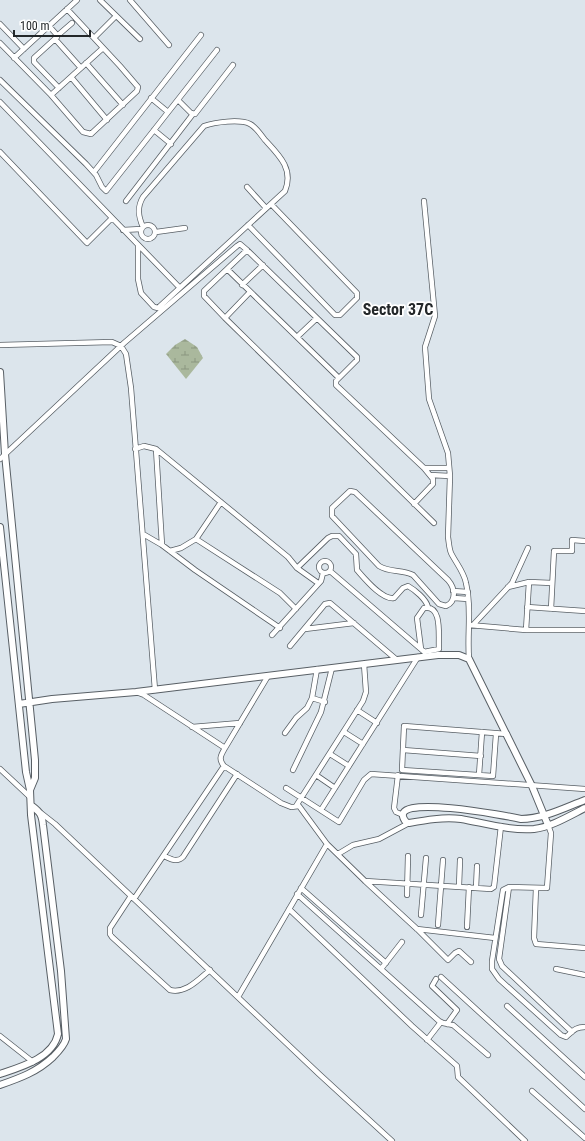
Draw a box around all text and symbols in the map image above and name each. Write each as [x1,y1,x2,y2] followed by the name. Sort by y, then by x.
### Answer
[14,12,90,38] scale bar
[20,19,50,33] text: 100 m
[363,300,433,319] district label: Sector 37C

